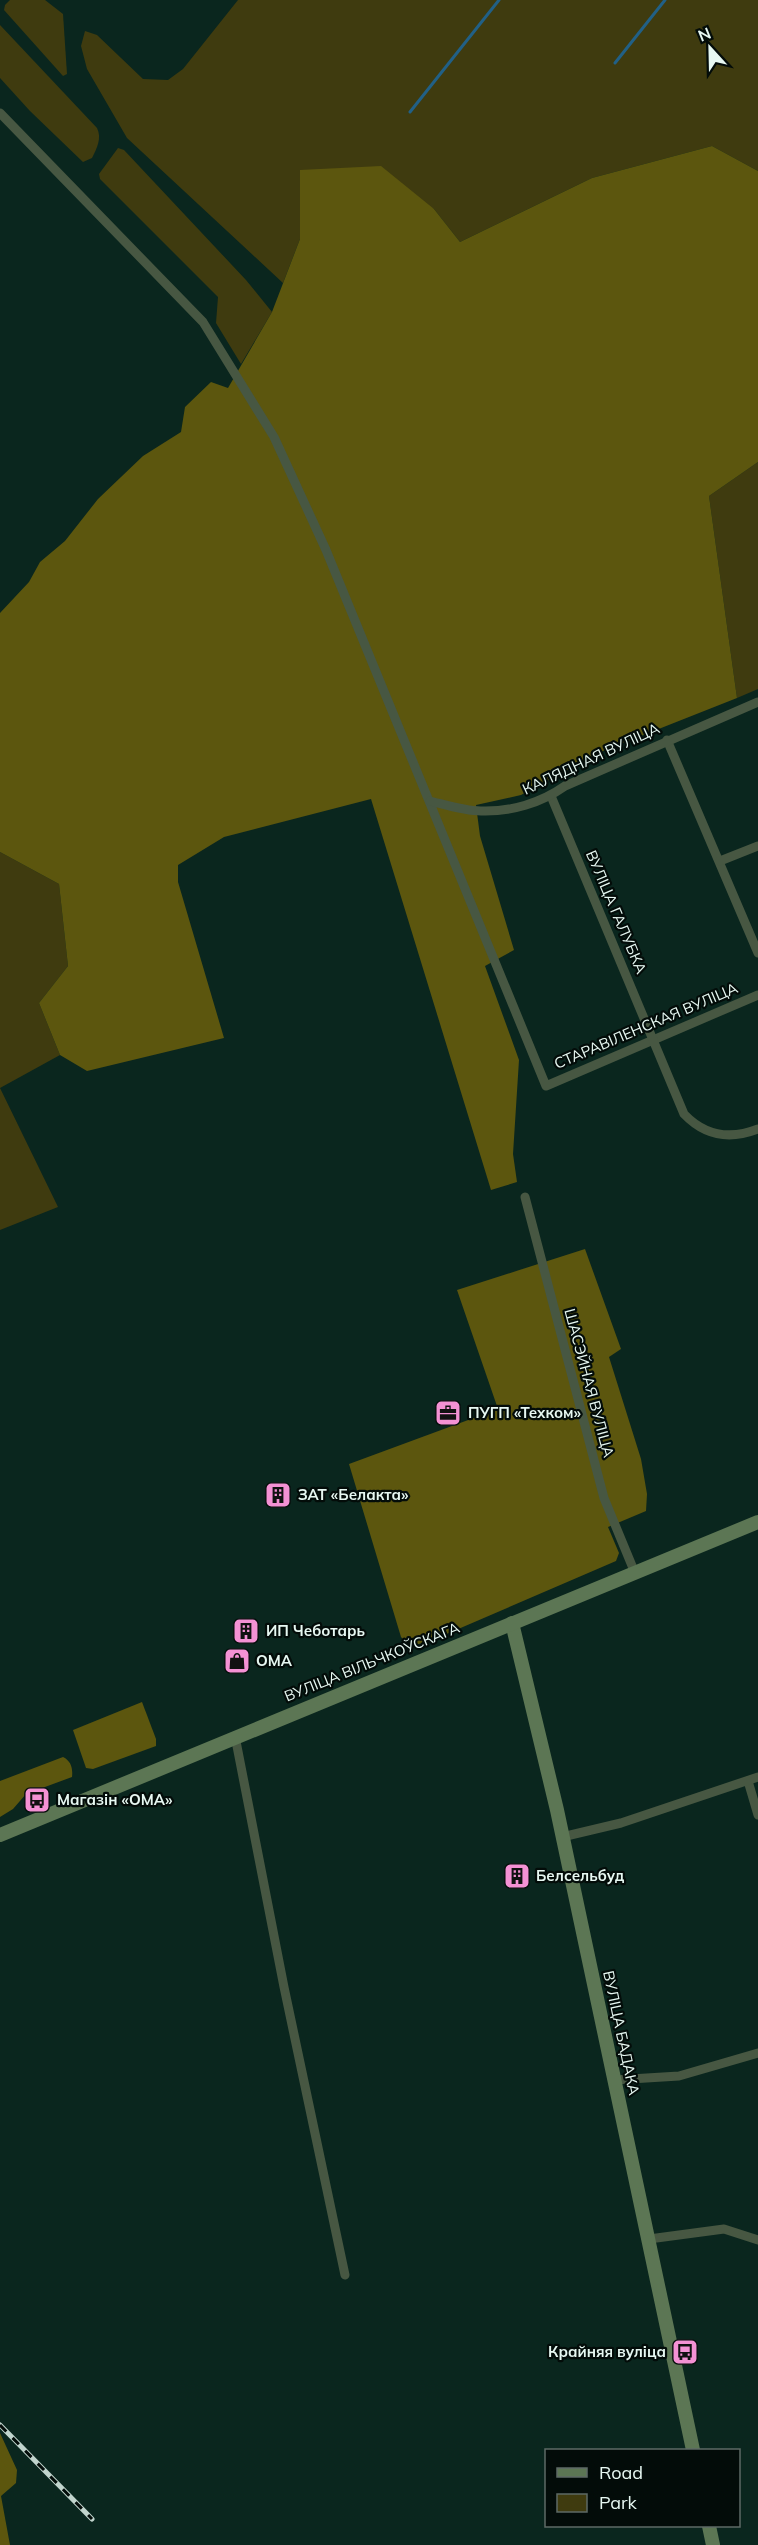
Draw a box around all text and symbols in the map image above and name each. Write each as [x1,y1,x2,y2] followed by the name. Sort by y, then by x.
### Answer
[680,18,740,78] north arrow
[695,23,714,46] text: N
[519,718,662,799] street label: КАЛЯДНАЯ ВУЛІЦА
[582,847,651,976] street label: ВУЛІЦА ГАЛУБКА
[551,978,740,1073] street label: СТАРАВІЛЕНСКАЯ ВУЛІЦА
[560,1306,619,1459] street label: ШАСЭЙНАЯ ВУЛІЦА
[433,1398,463,1428] office icon: ПУГП «Техком»
[468,1403,582,1422] place label: ПУГП «Техком»
[263,1480,293,1510] building icon: ЗАТ «Белакта»
[298,1485,409,1504] place label: ЗАТ «Белакта»
[231,1616,261,1646] building icon: ИП Чеботарь
[281,1618,462,1705] street label: ВУЛІЦА ВІЛЬЧКОЎСКАГА
[266,1621,365,1640] place label: ИП Чеботарь
[222,1646,252,1676] shop icon: ОМА
[256,1651,293,1670] place label: ОМА
[22,1785,52,1815] bus stop icon: Магазін «ОМА»
[57,1790,173,1809] place label: Магазін «ОМА»
[502,1861,532,1891] building icon: Белсельбуд
[536,1866,625,1885] place label: Белсельбуд
[599,1969,644,2097] street label: ВУЛІЦА БАДАКА
[670,2337,700,2367] bus stop icon: Крайняя вуліца
[548,2342,666,2361] place label: Крайняя вуліца
[545,2449,740,2527] legend
[599,2461,643,2484] text: Road
[599,2491,638,2514] text: Park

